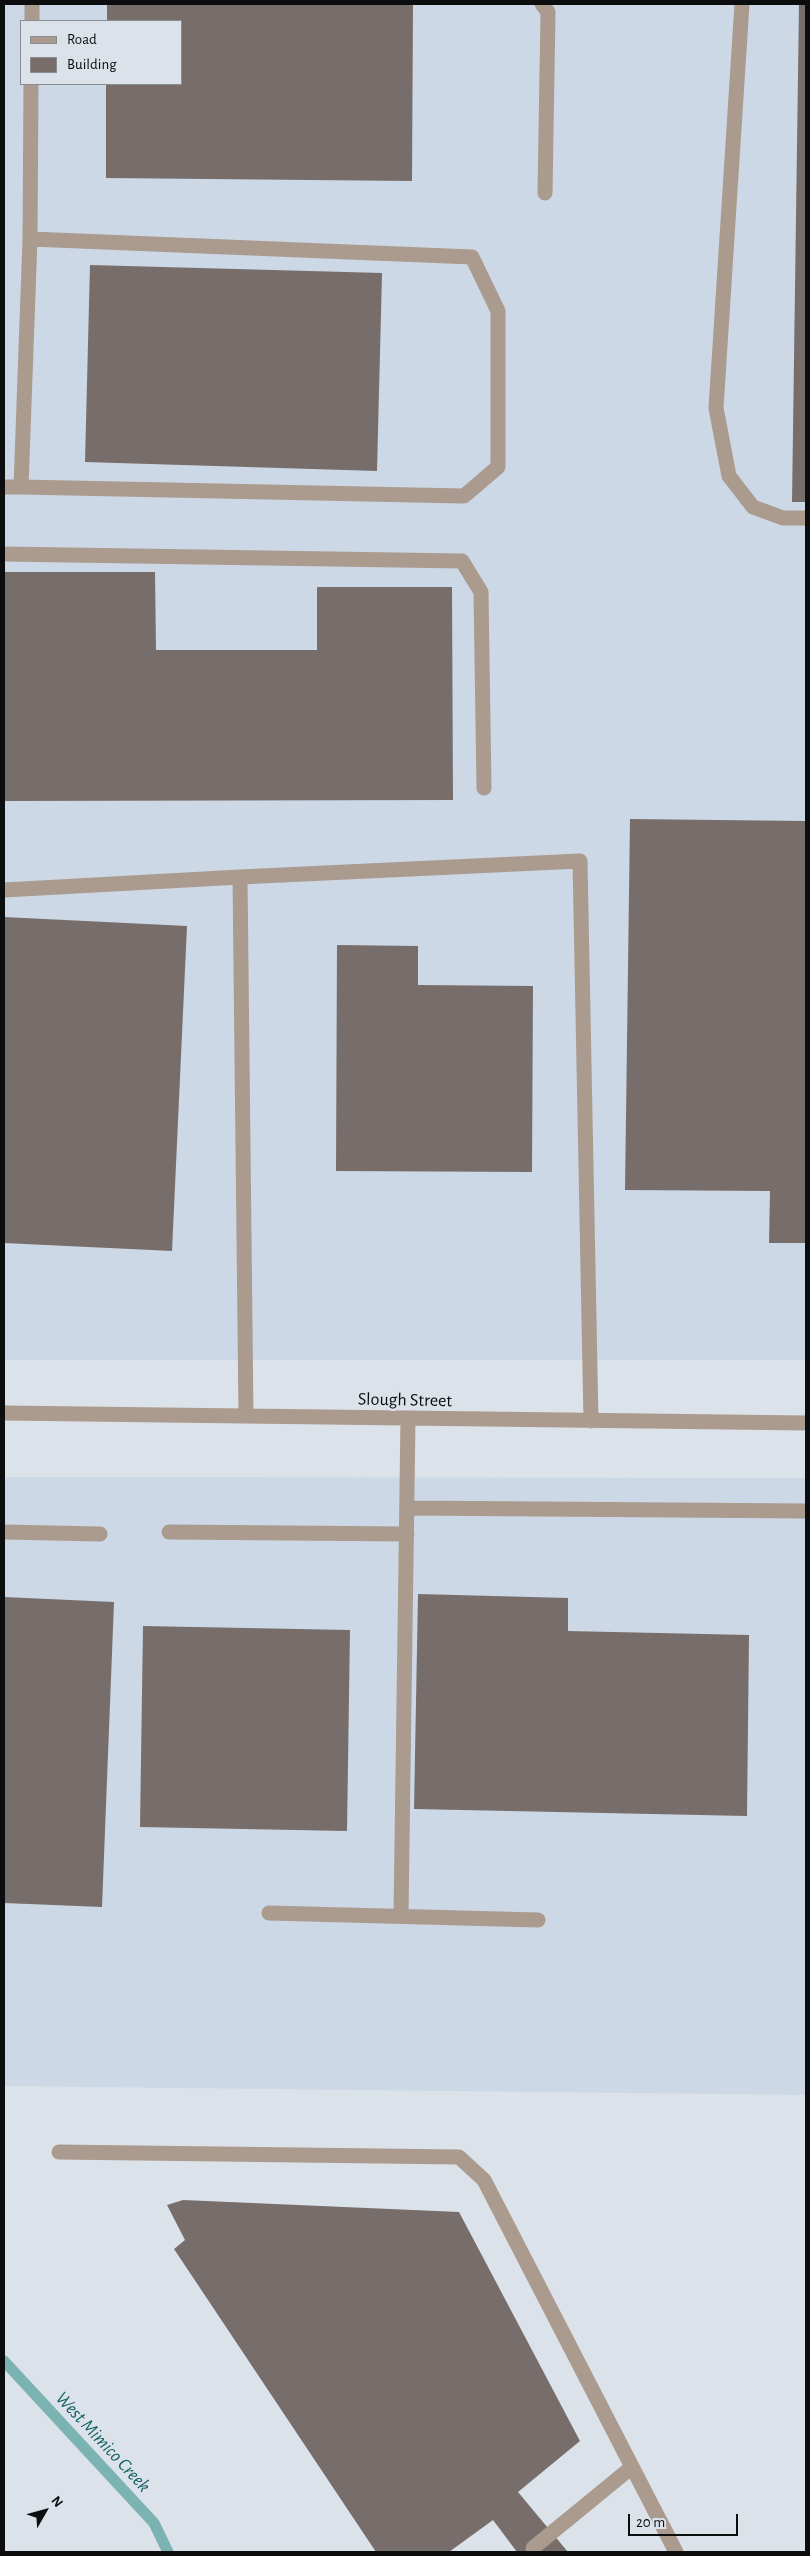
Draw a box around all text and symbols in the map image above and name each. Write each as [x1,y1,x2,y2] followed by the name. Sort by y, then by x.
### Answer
[20,20,182,85] legend
[67,32,97,47] text: Road
[67,57,117,72] text: Building
[358,1388,452,1412] street label: Slough Street
[51,2387,155,2497] water label: West Mimico Creek
[20,2486,70,2536] north arrow
[48,2494,65,2510] text: N
[630,2504,740,2536] scale bar
[636,2515,665,2530] text: 20 m

